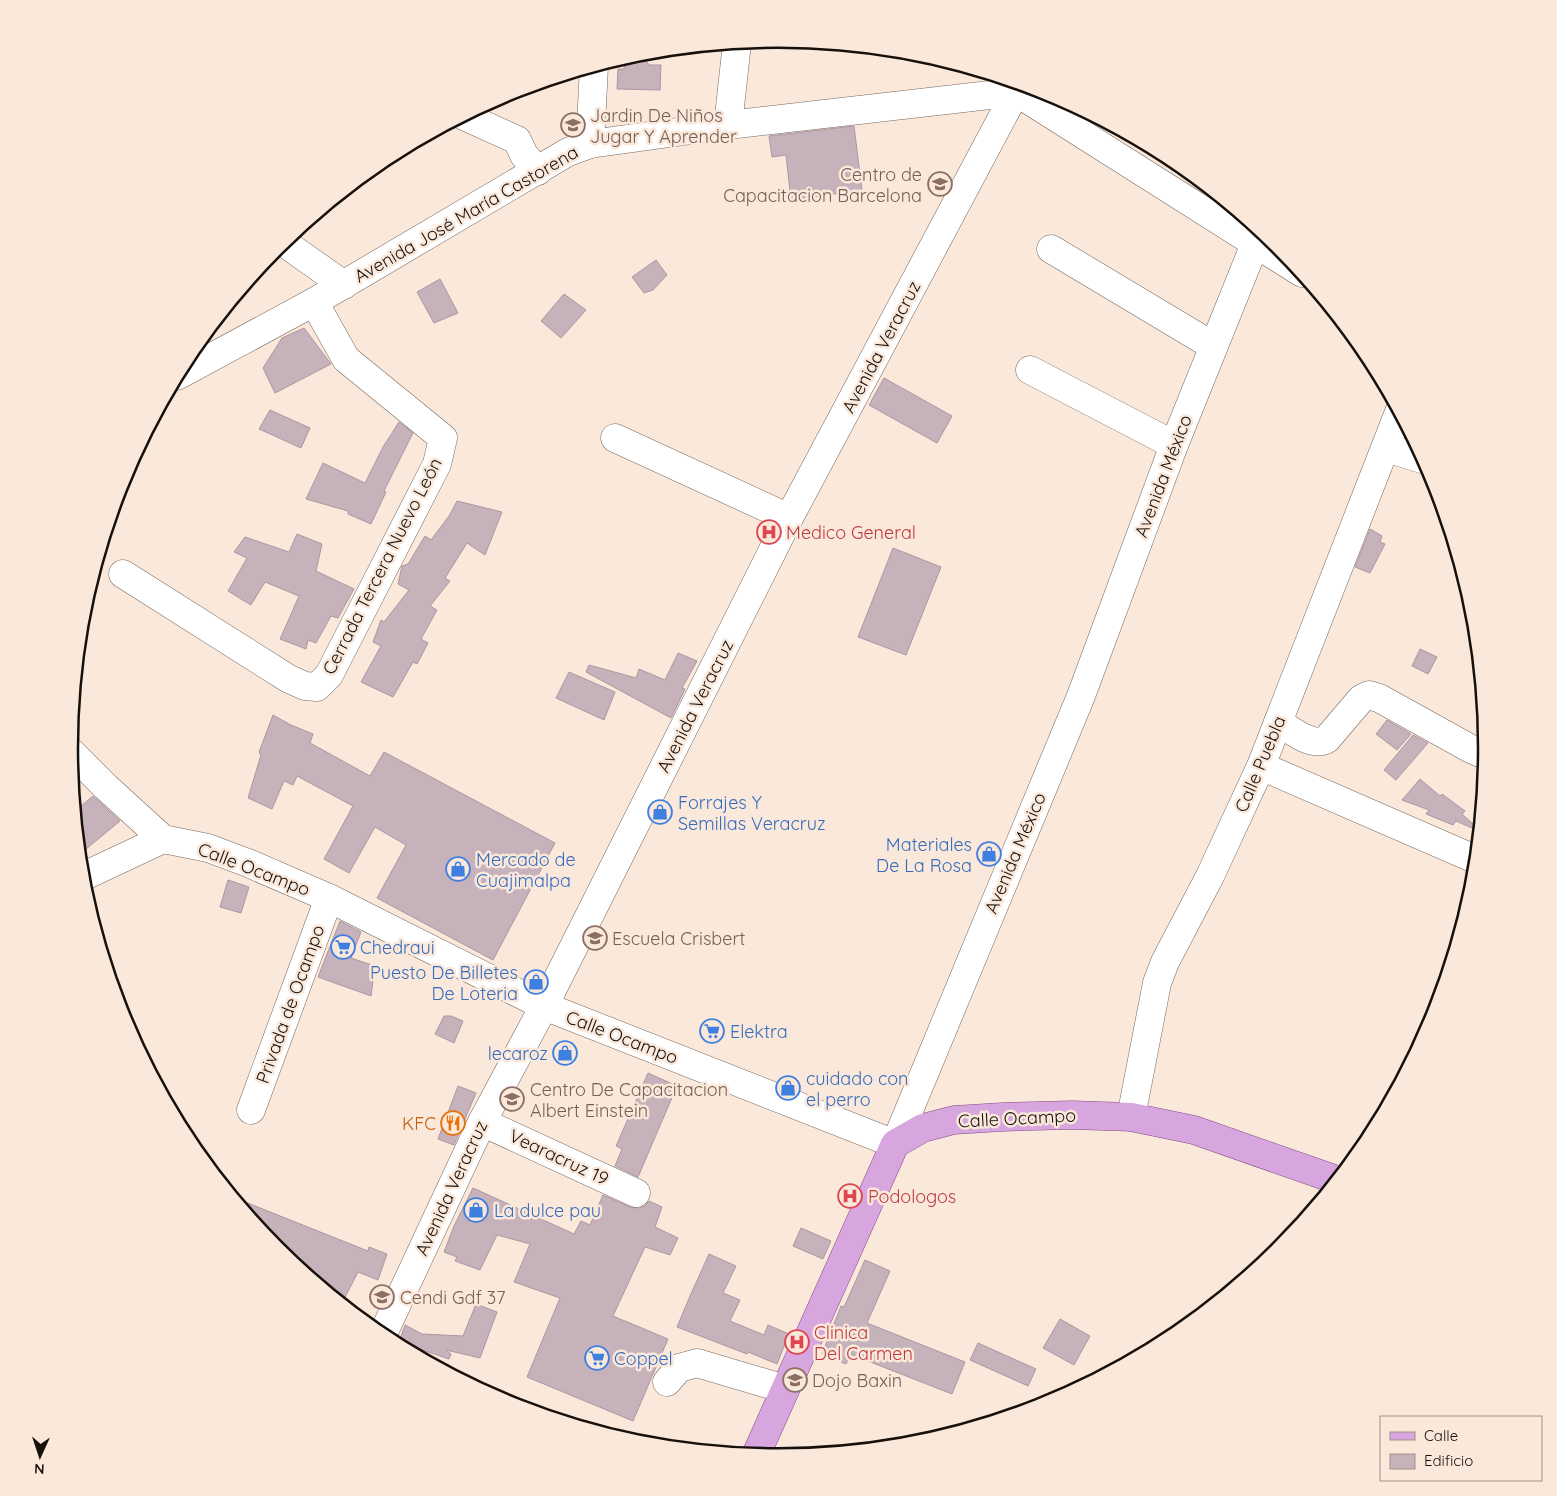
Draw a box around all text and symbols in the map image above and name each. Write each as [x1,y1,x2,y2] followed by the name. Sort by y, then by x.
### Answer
[590,104,737,148] place label: Jardin De Niños Jugar Y Aprender
[560,112,586,138] school or university icon: Jardin De Niños Jugar Y Aprender
[350,140,582,288] street label: Avenida José María Castorena
[723,163,922,207] place label: Centro de Capacitacion Barcelona
[927,171,953,197] school or university icon: Centro de Capacitacion Barcelona
[837,277,925,417] street label: Avenida Veracruz
[1129,411,1197,541] street label: Avenida México
[317,454,447,678] street label: Cerrada Tercera Nuevo León
[756,519,782,545] hospital icon: Medico General
[786,521,916,544] place label: Medico General
[652,636,738,776] street label: Avenida Veracruz
[1229,712,1291,816] street label: Calle Puebla
[979,789,1051,917] street label: Avenida México
[678,791,826,835] place label: Forrajes Y Semillas Veracruz
[647,799,673,825] shop icon: Forrajes Y Semillas Veracruz
[876,833,972,877] place label: Materiales De La Rosa
[195,837,313,901] street label: Calle Ocampo
[976,841,1002,867] shop icon: Materiales De La Rosa
[476,848,576,892] place label: Mercado de Cuajimalpa
[445,856,471,882] shop icon: Mercado de Cuajimalpa
[251,922,329,1086] street label: Privada de Ocampo
[582,925,608,951] school or university icon: Escuela Crisbert
[612,927,745,950] place label: Escuela Crisbert
[330,934,356,960] supermarket icon: Chedraui
[360,936,435,959] place label: Chedraui
[370,961,518,1005] place label: Puesto De Billetes De Loteria
[523,969,549,995] shop icon: Puesto De Billetes De Loteria
[563,1005,681,1069] street label: Calle Ocampo
[699,1018,725,1044] supermarket icon: Elektra
[730,1020,788,1043] place label: Elektra
[552,1040,578,1066] shop icon: lecaroz
[488,1042,548,1065] place label: lecaroz
[806,1067,909,1111] place label: cuidado con el perro
[775,1075,801,1101] shop icon: cuidado con el perro
[530,1078,728,1122] place label: Centro De Capacitacion Albert Einstein
[499,1086,525,1112] school or university icon: Centro De Capacitacion Albert Einstein
[957,1103,1077,1133] street label: Calle Ocampo
[440,1110,466,1136] restaurant icon: KFC
[402,1112,436,1135] place label: KFC
[410,1117,492,1259] street label: Avenida Veracruz
[506,1124,612,1190] street label: Vearacruz 19
[837,1183,863,1209] hospital icon: Podologos
[868,1185,956,1208] place label: Podologos
[463,1197,489,1223] shop icon: La dulce pau
[494,1199,601,1222] place label: La dulce pau
[369,1284,395,1310] school or university icon: Cendi Gdf 37
[400,1286,505,1309] place label: Cendi Gdf 37
[814,1321,913,1365] place label: Clinica Del Carmen
[784,1329,810,1355] hospital icon: Clinica Del Carmen
[584,1345,610,1371] supermarket icon: Coppel
[614,1347,673,1370] place label: Coppel
[782,1367,808,1393] school or university icon: Dojo Baxin
[812,1369,902,1392] place label: Dojo Baxin
[1380,1416,1542,1481] legend
[1424,1426,1458,1445] text: Calle
[15,1431,65,1481] north arrow
[1424,1451,1473,1470] text: Edificio
[34,1460,45,1478] text: N

